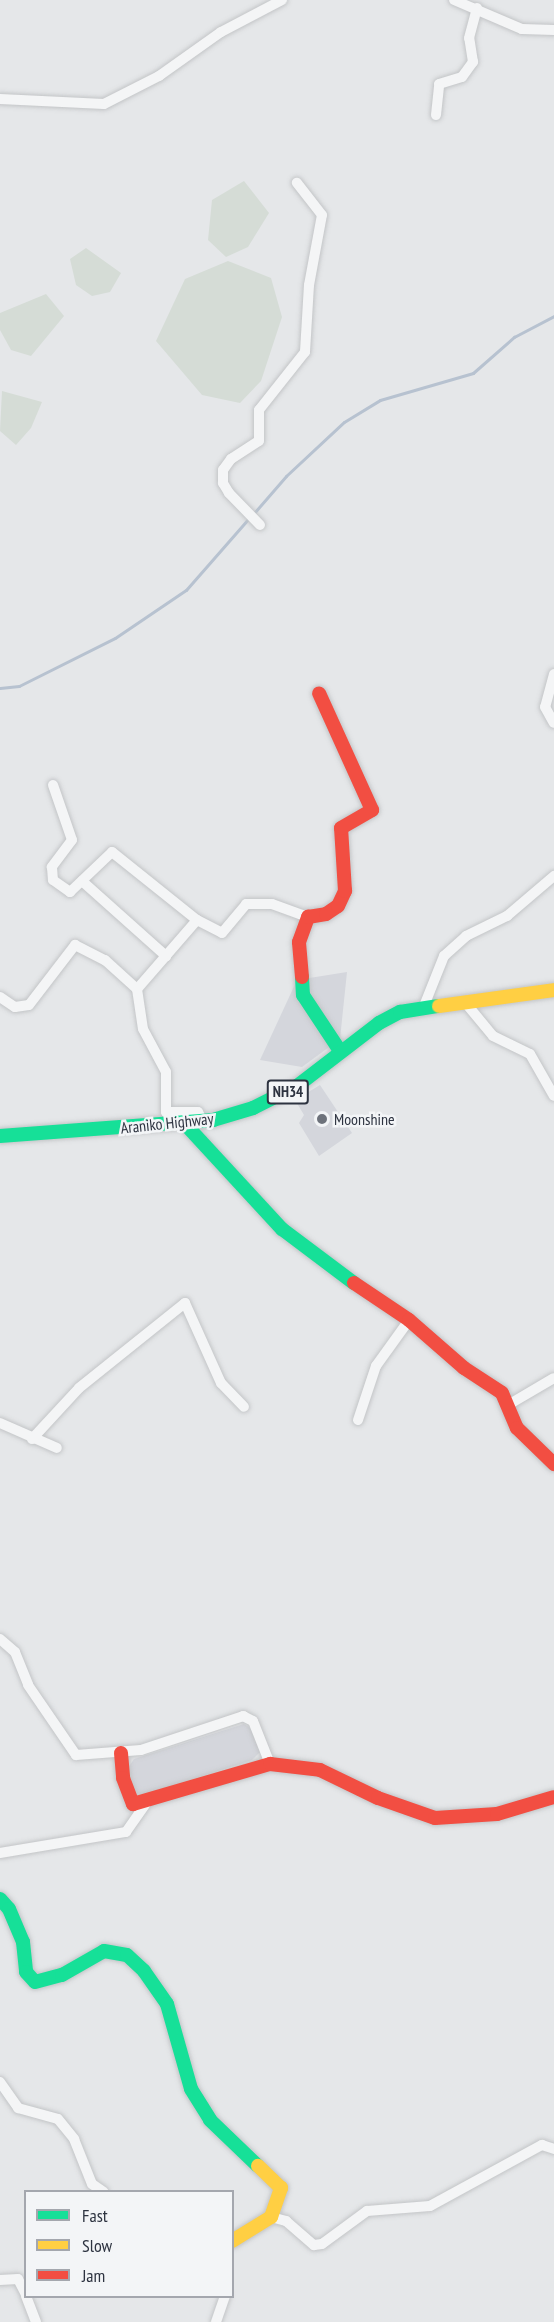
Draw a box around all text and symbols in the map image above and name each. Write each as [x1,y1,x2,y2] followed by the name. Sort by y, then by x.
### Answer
[266,1080,310,1104] road number: NH34
[120,1109,214,1137] street label: Araniko Highway
[334,1109,395,1129] place label: Moonshine
[315,1112,329,1126] marker: Moonshine
[24,2190,234,2298] legend
[82,2204,108,2227] text: Fast
[82,2234,112,2257] text: Slow
[82,2264,105,2287] text: Jam

